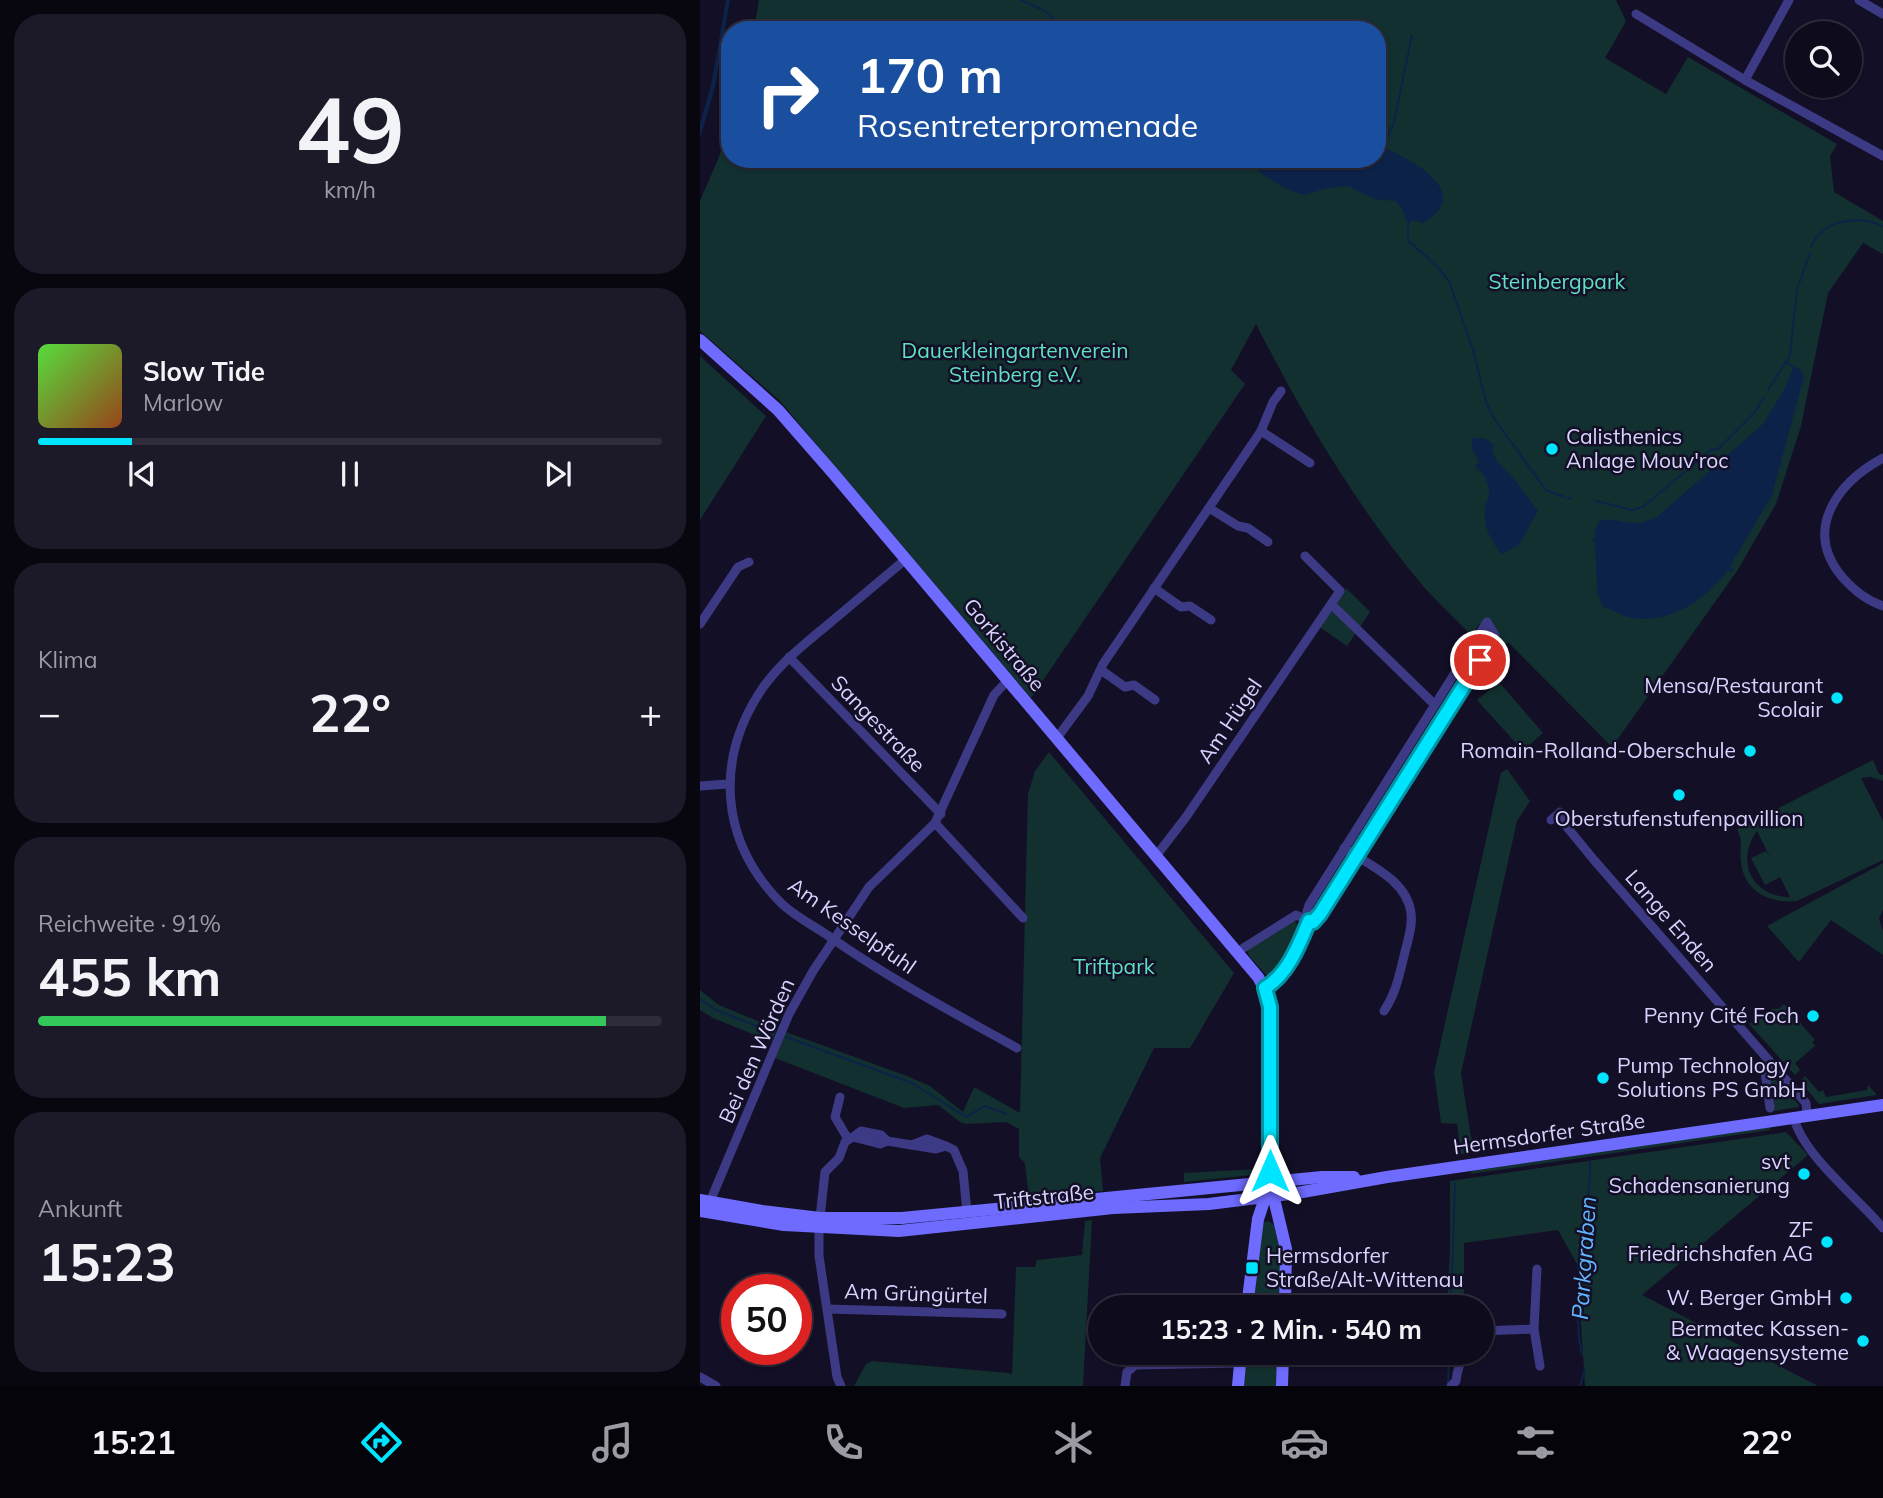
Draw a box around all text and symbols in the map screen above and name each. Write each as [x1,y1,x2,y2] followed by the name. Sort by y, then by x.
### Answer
[1785,21,1862,98] map controls
[1785,21,1862,98] button: search
[857,44,1003,105] text: 170 m
[742,49,833,140] icon: right
[295,72,405,186] text: 49
[857,105,1198,145] text: Rosentreterpromenade
[324,175,376,204] text: km/h
[1489,268,1626,294] park label: Steinbergpark
[902,337,1128,387] park label: Dauerkleingartenverein Steinberg e.V.
[143,355,265,388] text: Slow Tide
[143,388,223,417] text: Marlow
[1566,423,1729,473] place label: Calisthenics Anlage Mouv'roc
[1544,441,1560,457] marker: Calisthenics Anlage Mouv'roc
[123,455,161,493] icon: previous
[331,455,369,493] icon: pause
[539,455,577,493] icon: next
[958,593,1051,696] street label: Gorkistraße
[1450,630,1510,690] pin
[1461,641,1499,679] icon: arrive
[38,645,98,674] text: Klima
[826,669,931,777] street label: Sangestraße
[1644,672,1823,722] place label: Mensa/Restaurant Scolair
[1191,673,1267,768] street label: Am Hügel
[309,680,391,745] text: 22°
[38,689,61,737] text: −
[639,689,662,737] text: +
[1829,690,1845,706] marker: Mensa/Restaurant Scolair
[1460,737,1736,763] place label: Romain-Rolland-Oberschule
[1742,743,1758,759] marker: Romain-Rolland-Oberschule
[1671,787,1687,803] marker: Oberstufenstufenpavillion
[1555,805,1803,831] place label: Oberstufenstufenpavillion
[1620,864,1723,977] street label: Lange Enden
[784,871,922,979] street label: Am Kesselpfuhl
[38,909,221,938] text: Reichweite · 91%
[38,944,221,1009] text: 455 km
[1073,953,1155,979] park label: Triftpark
[713,974,800,1127] street label: Bei den Wörden
[1644,1002,1799,1028] place label: Penny Cité Foch
[1805,1008,1821,1024] marker: Penny Cité Foch
[1617,1052,1806,1102] place label: Pump Technology Solutions PS GmbH
[1595,1070,1611,1086] marker: Pump Technology Solutions PS GmbH
[1451,1107,1646,1159] street label: Hermsdorfer Straße
[1233,1134,1307,1208] position arrow
[1609,1148,1790,1198] place label: svt Schadensanierung
[1796,1166,1812,1182] marker: svt Schadensanierung
[993,1178,1095,1214] street label: Triftstraße
[38,1194,122,1223] text: Ankunft
[1565,1195,1602,1321] water label: Parkgraben
[1628,1216,1813,1266] place label: ZF Friedrichshafen AG
[38,1229,176,1294] text: 15:23
[1819,1234,1835,1250] marker: ZF Friedrichshafen AG
[1266,1242,1464,1292] place label: Hermsdorfer Straße/Alt-Wittenau
[1244,1260,1260,1276] marker: Hermsdorfer Straße/Alt-Wittenau
[721,1274,812,1365] speed limit sign: 50
[844,1278,988,1308] street label: Am Grüngürtel
[1667,1284,1832,1310] place label: W. Berger GmbH
[1838,1290,1854,1306] marker: W. Berger GmbH
[1160,1313,1422,1346] text: 15:23 · 2 Min. · 540 m
[1666,1315,1849,1365] place label: Bermatec Kassen- & Waagensysteme
[1855,1333,1871,1349] marker: Bermatec Kassen- & Waagensysteme
[357,1418,406,1467] icon: directions
[588,1418,637,1467] icon: music
[819,1418,868,1467] icon: phone
[1049,1418,1098,1467] icon: climate
[1280,1418,1329,1467] icon: car
[1511,1418,1560,1467] icon: filters
[91,1422,176,1462] text: 15:21
[1742,1422,1792,1462] text: 22°

